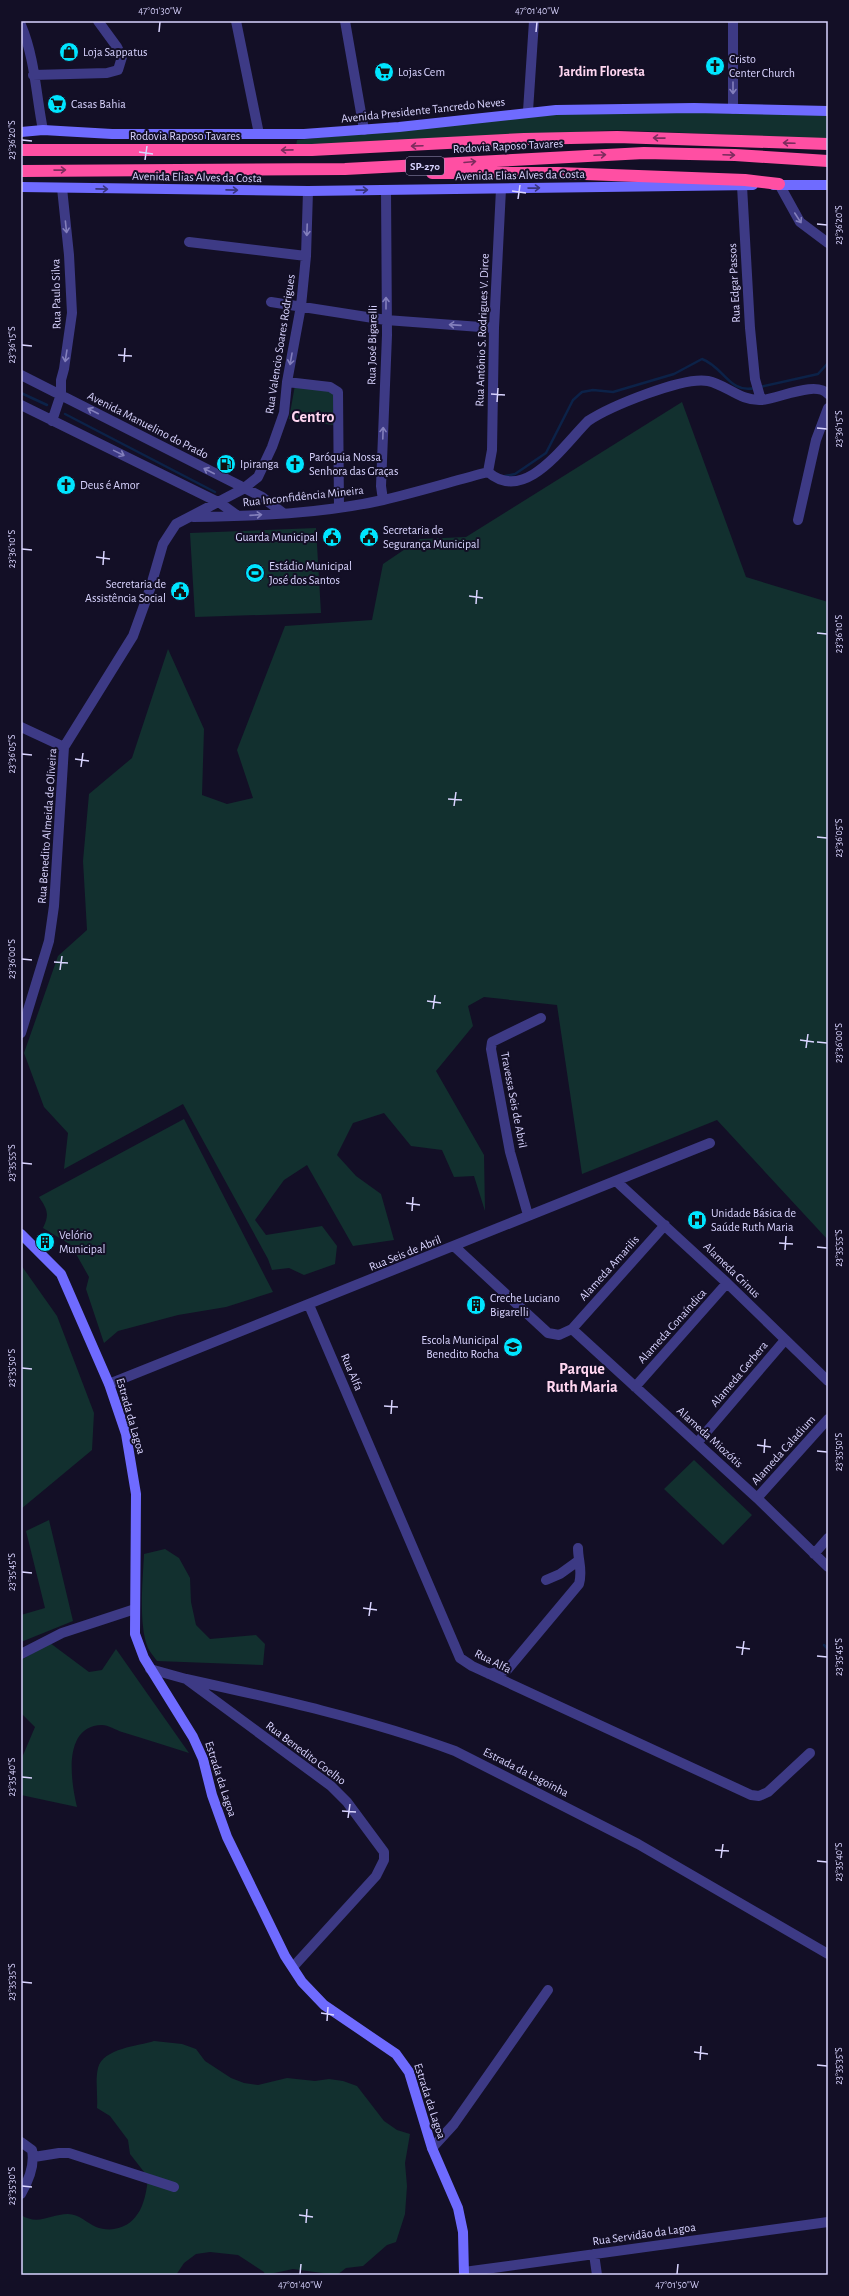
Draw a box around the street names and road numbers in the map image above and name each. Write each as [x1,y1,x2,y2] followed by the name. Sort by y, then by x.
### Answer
[340,95,506,125] street label: Avenida Presidente Tancredo Neves
[130,130,240,142] street label: Rodovia Raposo Tavares
[453,137,563,155] street label: Rodovia Raposo Tavares
[406,157,444,175] road number: SP-270
[455,168,585,182] street label: Avenida Elias Alves da Costa
[132,170,262,184] street label: Avenida Elias Alves da Costa
[726,243,742,323] street label: Rua Edgar Passos
[473,253,491,407] street label: Rua Antônio S. Rodrigues V. Dirce
[49,258,63,329] street label: Rua Paulo Silva
[263,273,297,415] street label: Rua Valencio Soares Rodrigues
[365,305,379,385] street label: Rua José Bigarelli
[86,389,211,461] street label: Avenida Manuelino do Prado
[242,484,365,508] street label: Rua Inconfidência Mineira
[36,747,58,904] street label: Rua Benedito Almeida de Oliveira
[499,1051,529,1149] street label: Travessa Seis de Abril
[367,1233,443,1273] street label: Rua Seis de Abril
[577,1233,641,1303] street label: Alameda Amarilis
[701,1240,763,1300] street label: Alameda Crinus
[635,1286,709,1366] street label: Alameda Conaíndica
[708,1339,770,1409] street label: Alameda Gerbera
[339,1352,365,1393] street label: Rua Alfa
[114,1377,148,1456] street label: Estrada da Lagoa
[675,1404,745,1470] street label: Alameda Miozótis
[749,1413,817,1487] street label: Alameda Caladium
[473,1647,514,1675] street label: Rua Alfa
[264,1719,348,1787] street label: Rua Benedito Coelho
[203,1740,239,1819] street label: Estrada da Lagoa
[481,1745,571,1799] street label: Estrada da Lagoinha
[412,2062,448,2141] street label: Estrada da Lagoa
[592,2221,697,2247] street label: Rua Servidão da Lagoa

